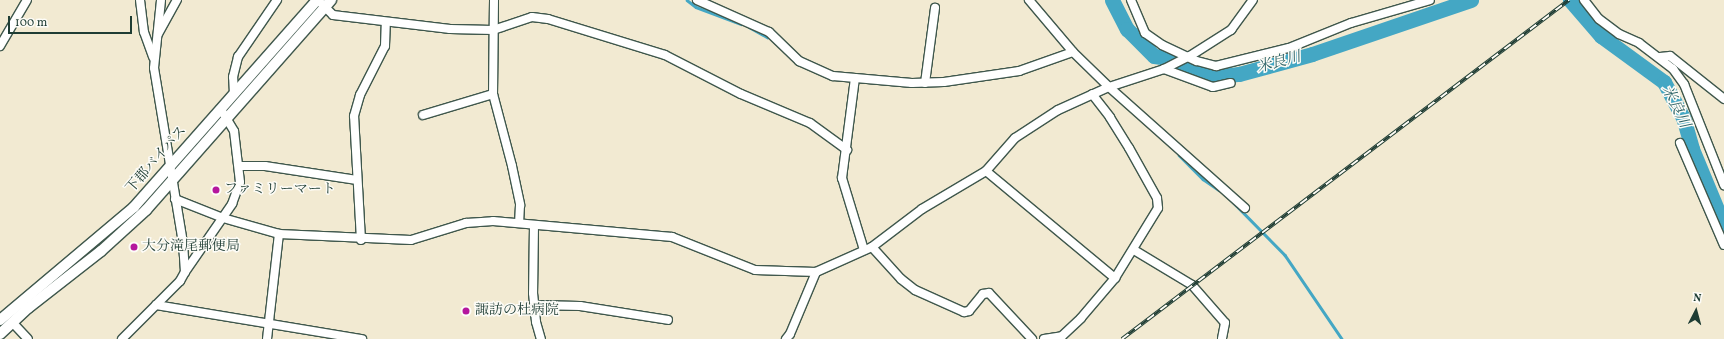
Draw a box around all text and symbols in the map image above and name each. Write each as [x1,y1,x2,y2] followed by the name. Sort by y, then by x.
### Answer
[10,8,134,34] scale bar
[15,15,47,31] text: 100 m
[1255,48,1303,78] water label: 米良川
[1657,83,1693,131] water label: 米良川
[123,123,191,197] street label: 下郡バイパス
[224,182,336,198] place label: ファミリーマート
[211,185,221,195] marker: ファミリーマート
[142,239,240,255] place label: 大分滝尾郵便局
[129,242,139,252] marker: 大分滝尾郵便局
[1676,291,1716,331] north arrow
[1693,291,1702,306] text: N
[475,303,559,319] place label: 諏訪の杜病院
[460,305,472,317] marker: 諏訪の杜病院

